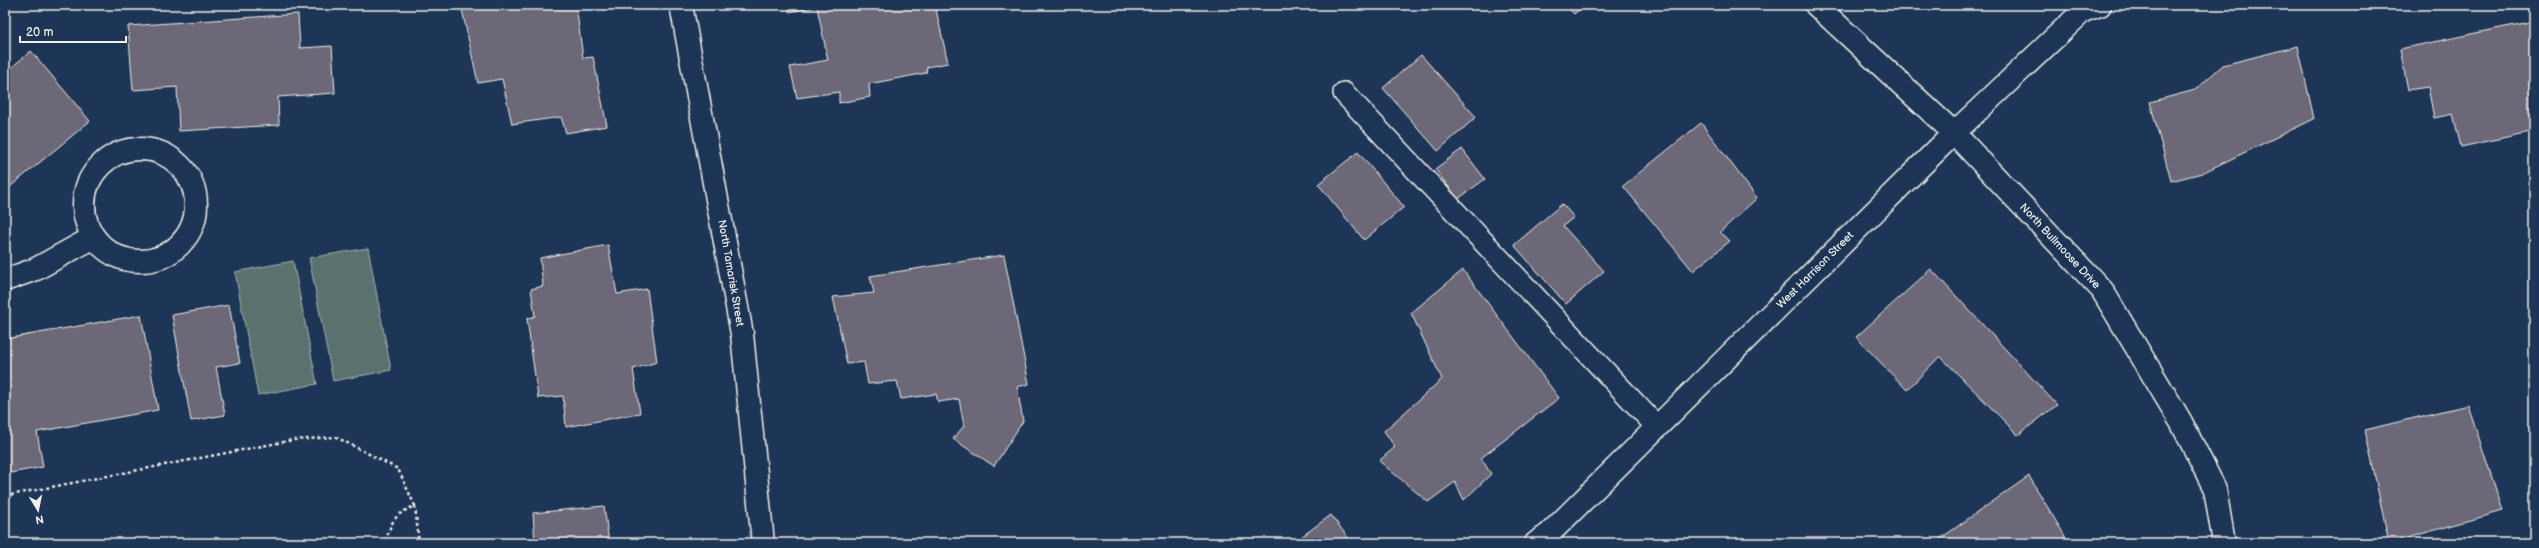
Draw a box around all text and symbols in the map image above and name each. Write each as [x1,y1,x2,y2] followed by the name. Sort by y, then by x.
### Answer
[20,18,126,44] scale bar
[26,25,53,40] text: 20 m
[2017,201,2103,292] street label: North Bullmoose Drive
[715,219,747,328] street label: North Tamarisk Street
[1774,228,1857,311] street label: West Harrison Street
[18,490,58,530] north arrow
[34,512,45,526] text: N

